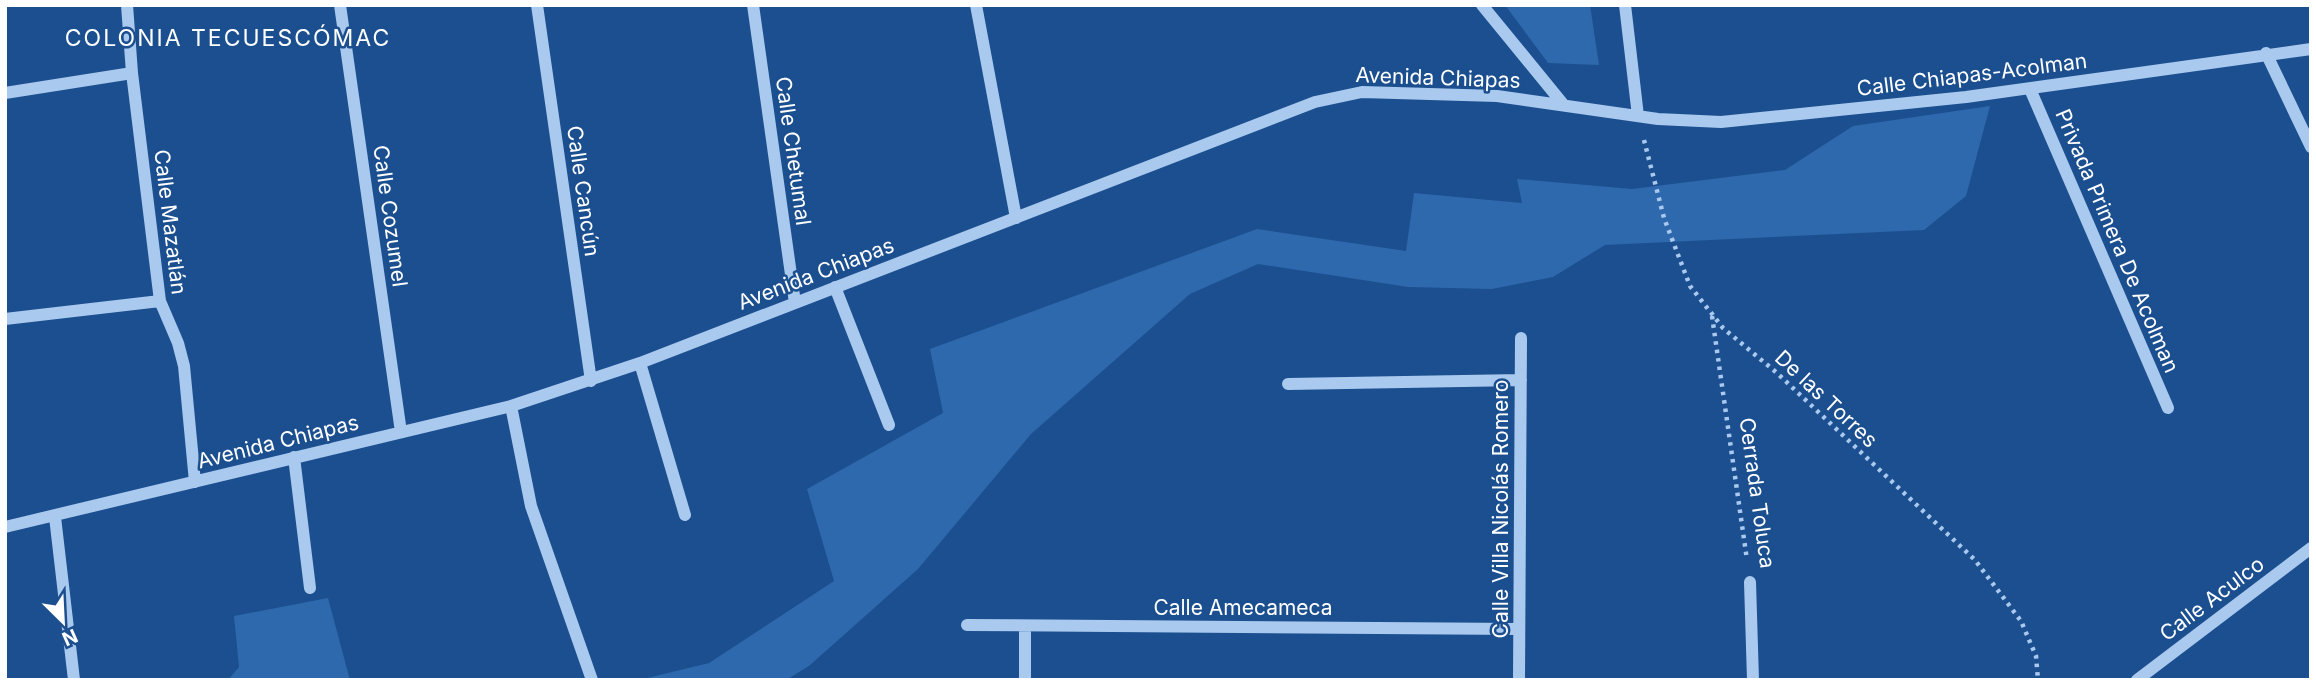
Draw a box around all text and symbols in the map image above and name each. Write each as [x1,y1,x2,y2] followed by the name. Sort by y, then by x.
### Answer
[65,24,391,52] district label: COLONIA TECUESCÓMAC
[1855,48,2088,101] street label: Calle Chiapas-Acolman
[1355,62,1521,93] street label: Avenida Chiapas
[771,75,816,227] street label: Calle Chetumal
[2051,105,2184,376] street label: Privada Primera De Acolman
[562,124,605,258] street label: Calle Cancún
[368,143,413,288] street label: Calle Cozumel
[149,148,192,296] street label: Calle Mazatlán
[734,232,897,315] street label: Avenida Chiapas
[1770,345,1883,452] street label: De las Torres
[1488,380,1513,638] street label: Calle Villa Nicolás Romero
[195,409,361,474] street label: Avenida Chiapas
[1735,416,1780,570] street label: Cerrada Toluca
[2155,551,2269,646] street label: Calle Aculco
[28,587,98,657] north arrow
[1153,595,1333,620] street label: Calle Amecameca
[58,624,81,651] text: N

